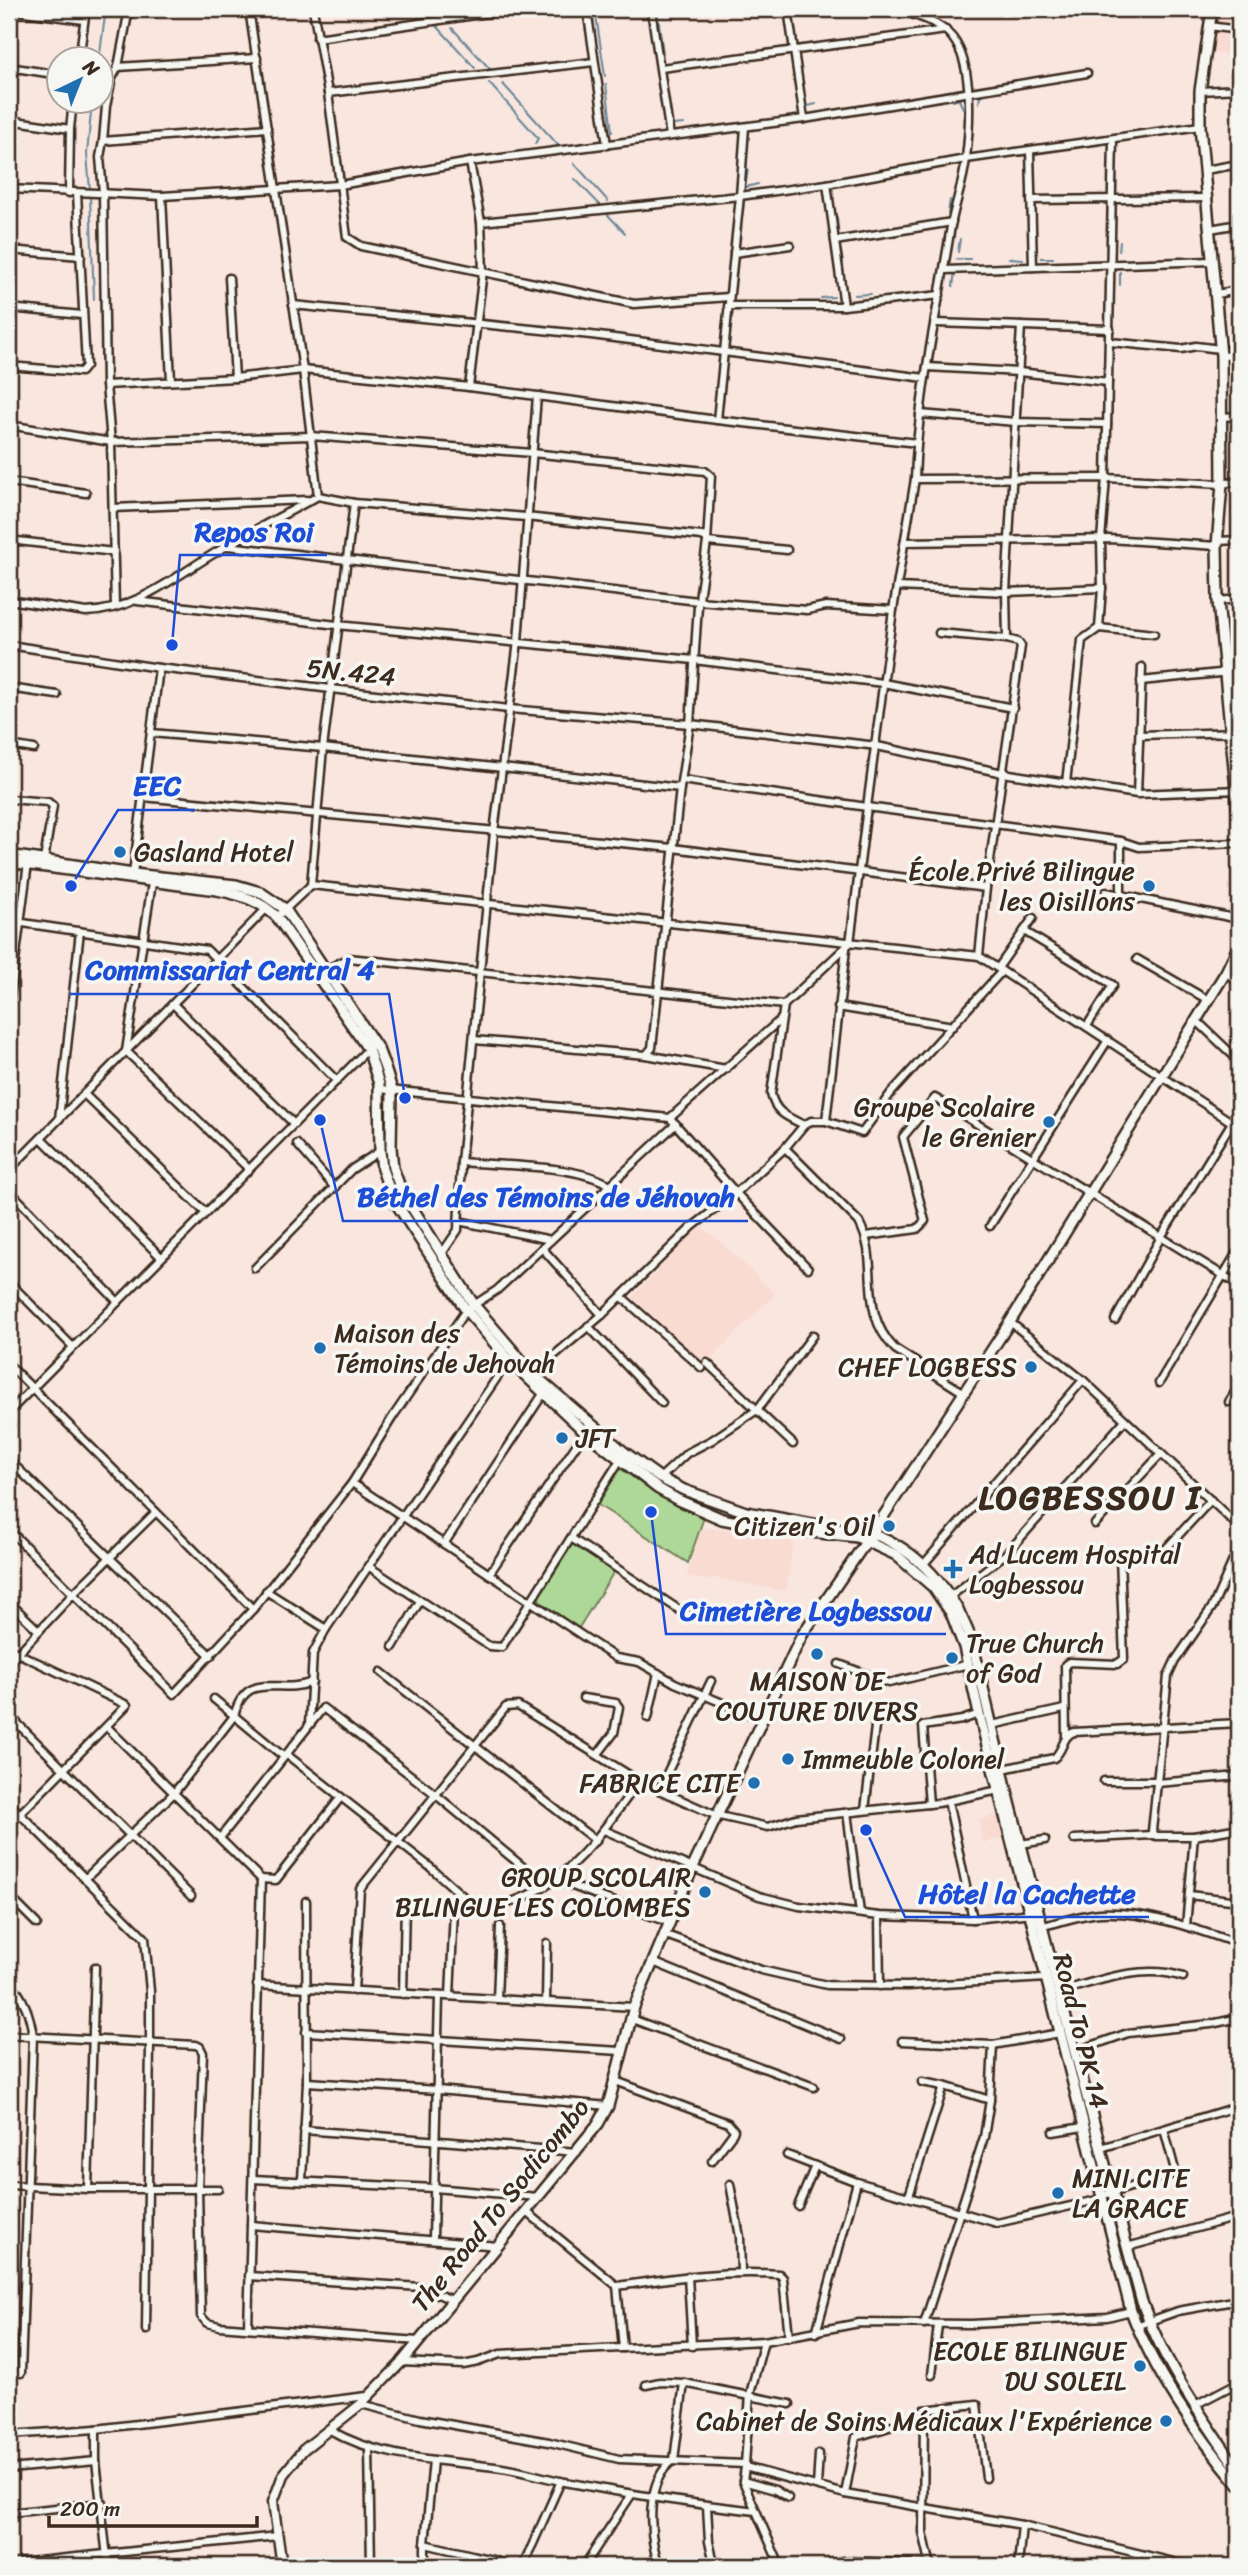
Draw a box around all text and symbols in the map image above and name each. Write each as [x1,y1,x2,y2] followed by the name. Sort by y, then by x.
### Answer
[46,46,116,116] north arrow
[74,51,108,85] text: N
[180,506,327,555] callout: Repos Roi
[193,507,315,556] text: Repos Roi
[304,644,398,700] street label: 5N.424
[118,761,195,810] callout: EEC
[133,761,182,810] text: EEC
[134,829,294,875] place label: Gasland Hotel
[112,844,128,860] marker: Gasland Hotel
[908,848,1136,924] place label: École Privé Bilingue les Oisillons
[1141,878,1157,894] marker: École Privé Bilingue les Oisillons
[70,945,389,994] callout: Commissariat Central 4
[84,945,375,994] text: Commissariat Central 4
[854,1084,1036,1160] place label: Groupe Scolaire le Grenier
[1041,1114,1057,1130] marker: Groupe Scolaire le Grenier
[343,1172,748,1221] callout: Béthel des Témoins de Jéhovah
[357,1172,735,1221] text: Béthel des Témoins de Jéhovah
[334,1310,555,1386] place label: Maison des Témoins de Jehovah
[312,1340,328,1356] marker: Maison des Témoins de Jehovah
[838,1344,1017,1390] place label: CHEF LOGBESS
[1023,1359,1039,1375] marker: CHEF LOGBESS
[575,1415,617,1461] place label: JFT
[554,1430,570,1446] marker: JFT
[978,1469,1202,1527] district label: LOGBESSOU I
[734,1503,876,1549] place label: Citizen's Oil
[881,1518,897,1534] marker: Citizen's Oil
[968,1531,1181,1607] place label: Ad Lucem Hospital Logbessou
[943,1559,963,1579] marker: Ad Lucem Hospital Logbessou
[666,1585,946,1634] callout: Cimetière Logbessou
[679,1586,933,1635] text: Cimetière Logbessou
[966,1620,1104,1696] place label: True Church of God
[809,1646,825,1662] marker: MAISON DE COUTURE DIVERS
[944,1650,960,1666] marker: True Church of God
[716,1658,918,1734] place label: MAISON DE COUTURE DIVERS
[801,1736,1005,1782] place label: Immeuble Colonel
[780,1751,796,1767] marker: Immeuble Colonel
[579,1760,742,1806] place label: FABRICE CITE
[746,1775,762,1791] marker: FABRICE CITE
[395,1854,691,1930] place label: GROUP SCOLAIR BILINGUE LES COLOMBES
[905,1868,1149,1917] callout: Hôtel la Cachette
[918,1869,1136,1918] text: Hôtel la Cachette
[697,1884,713,1900] marker: GROUP SCOLAIR BILINGUE LES COLOMBES
[1040,1949,1122,2113] street label: Road To PK 14
[399,2087,601,2323] street label: The Road To Sodicombo
[1072,2155,1191,2231] place label: MINI CITE LA GRACE
[1050,2185,1066,2201] marker: MINI CITE LA GRACE
[933,2328,1128,2404] place label: ECOLE BILINGUE DU SOLEIL
[1132,2358,1148,2374] marker: ECOLE BILINGUE DU SOLEIL
[696,2398,1152,2444] place label: Cabinet de Soins Médicaux l'Expérience
[1158,2413,1174,2429] marker: Cabinet de Soins Médicaux l'Expérience
[49,2484,257,2528] scale bar
[60,2490,120,2528] text: 200 m

